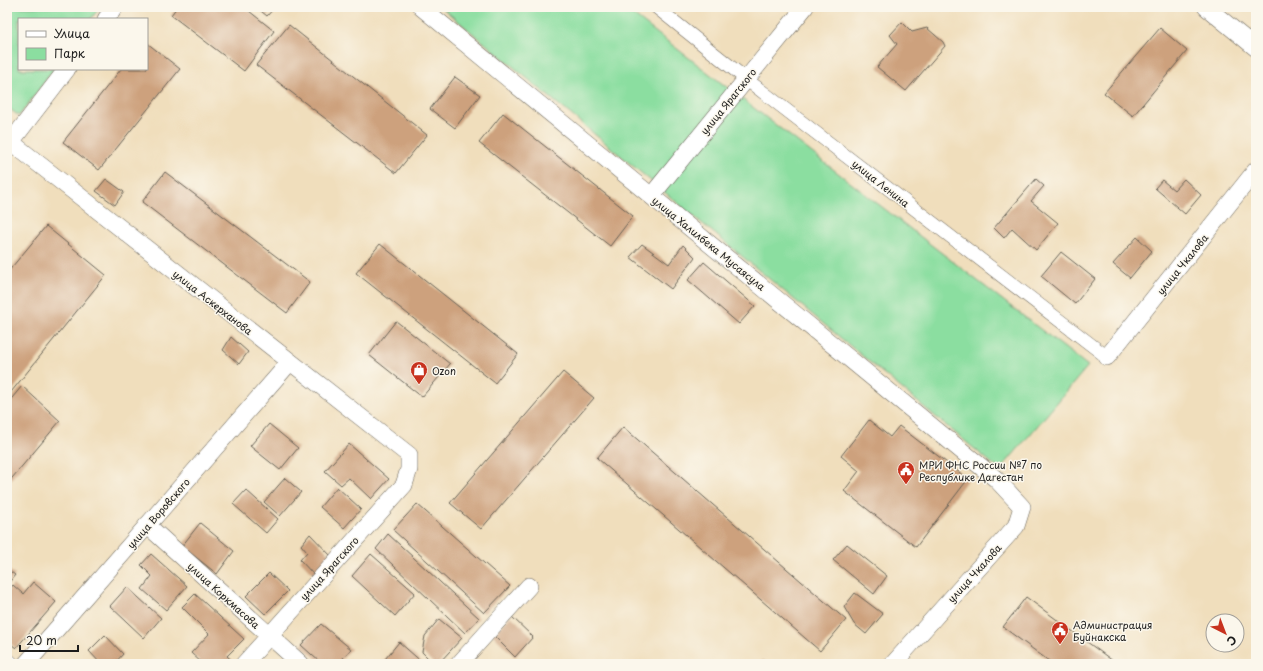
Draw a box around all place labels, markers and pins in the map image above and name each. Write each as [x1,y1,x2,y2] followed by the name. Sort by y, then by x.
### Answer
[409,360,429,385] shop icon: Ozon
[432,363,456,378] place label: Ozon
[919,457,1042,484] place label: МРИ ФНС России №7 по Республике Дагестан
[896,460,916,485] public building icon: МРИ ФНС России №7 по Республике Дагестан
[1073,617,1153,645] place label: Администрация Буйнакска
[1050,620,1070,645] public building icon: Администрация Буйнакска

